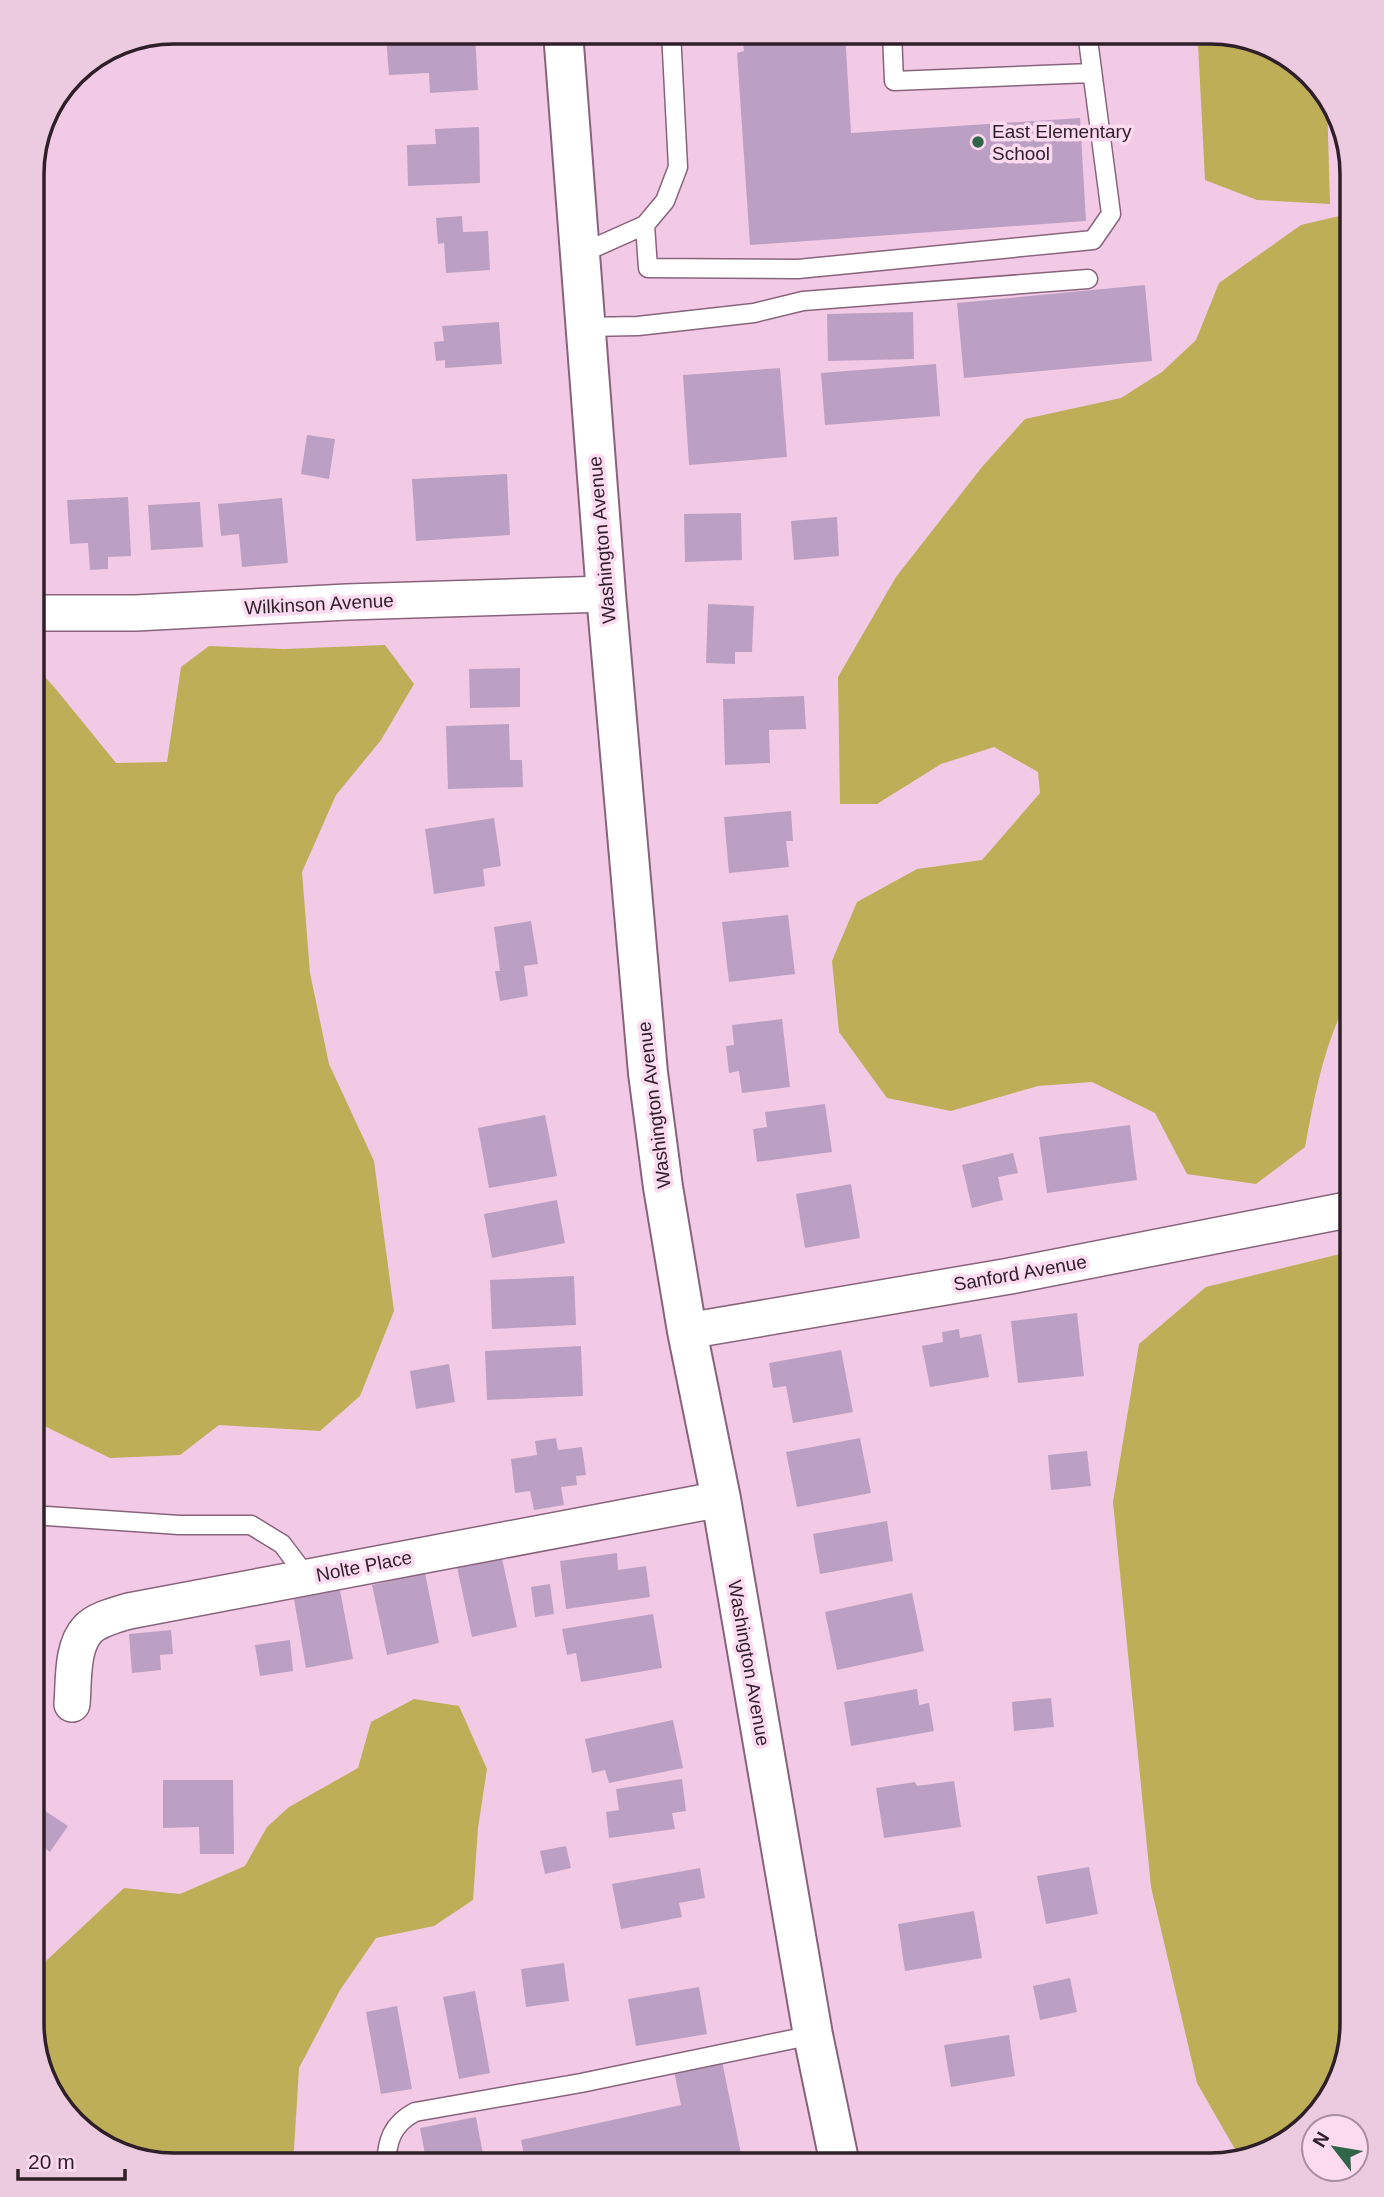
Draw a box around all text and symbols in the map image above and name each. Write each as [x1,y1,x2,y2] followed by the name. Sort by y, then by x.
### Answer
[992,121,1132,164] place label: East Elementary School
[970,134,986,150] marker: East Elementary School
[584,455,620,625] street label: Washington Avenue
[244,590,394,618] street label: Wilkinson Avenue
[633,1020,675,1190] street label: Washington Avenue
[952,1251,1088,1295] street label: Sanford Avenue
[314,1546,414,1586] street label: Nolte Place
[724,1578,774,1748] street label: Washington Avenue
[1300,2113,1370,2183] north arrow
[1308,2128,1333,2151] text: N
[18,2138,124,2182] scale bar
[28,2150,75,2173] text: 20 m

